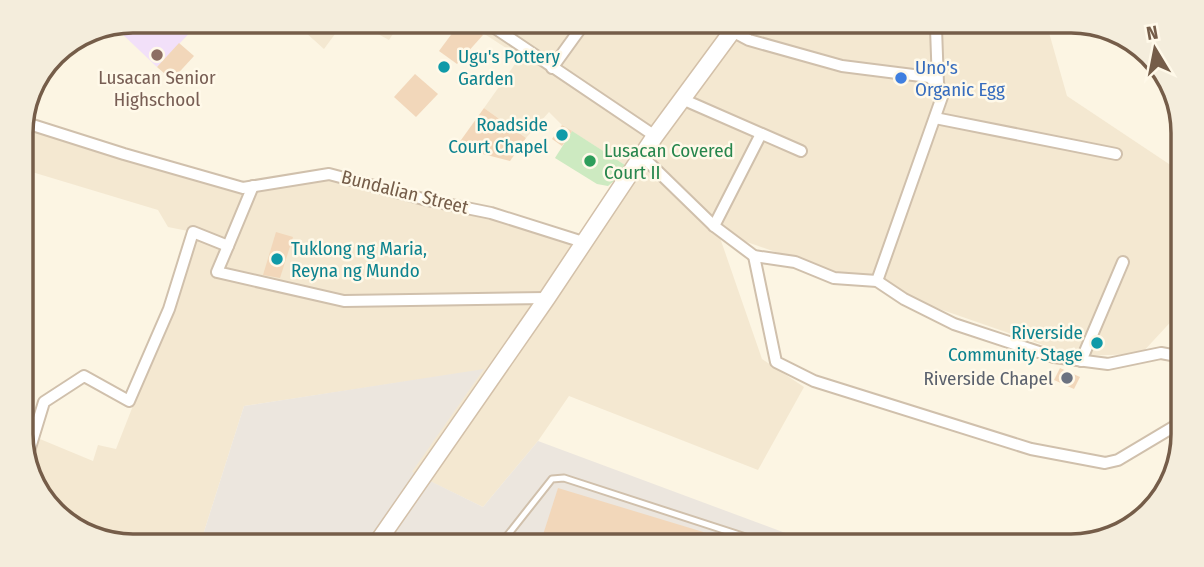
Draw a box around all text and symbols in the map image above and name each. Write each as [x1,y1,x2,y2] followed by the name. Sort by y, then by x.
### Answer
[1120,14,1190,84] north arrow
[1145,20,1160,45] text: N
[458,45,561,90] place label: Ugu's Pottery Garden
[149,47,165,63] marker: Lusacan Senior Highschool
[915,56,1005,101] place label: Uno's Organic Egg
[436,59,452,75] marker: Ugu's Pottery Garden
[98,66,216,111] place label: Lusacan Senior Highschool
[893,70,909,86] marker: Uno's Organic Egg
[448,113,548,158] place label: Roadside Court Chapel
[554,127,570,143] marker: Roadside Court Chapel
[604,139,734,184] place label: Lusacan Covered Court II
[582,153,598,169] marker: Lusacan Covered Court II
[339,165,472,219] street label: Bundalian Street
[291,237,427,282] place label: Tuklong ng Maria, Reyna ng Mundo
[269,251,285,267] marker: Tuklong ng Maria, Reyna ng Mundo
[948,321,1083,366] place label: Riverside Community Stage
[1089,335,1105,351] marker: Riverside Community Stage
[923,367,1053,390] place label: Riverside Chapel
[1059,370,1075,386] marker: Riverside Chapel

